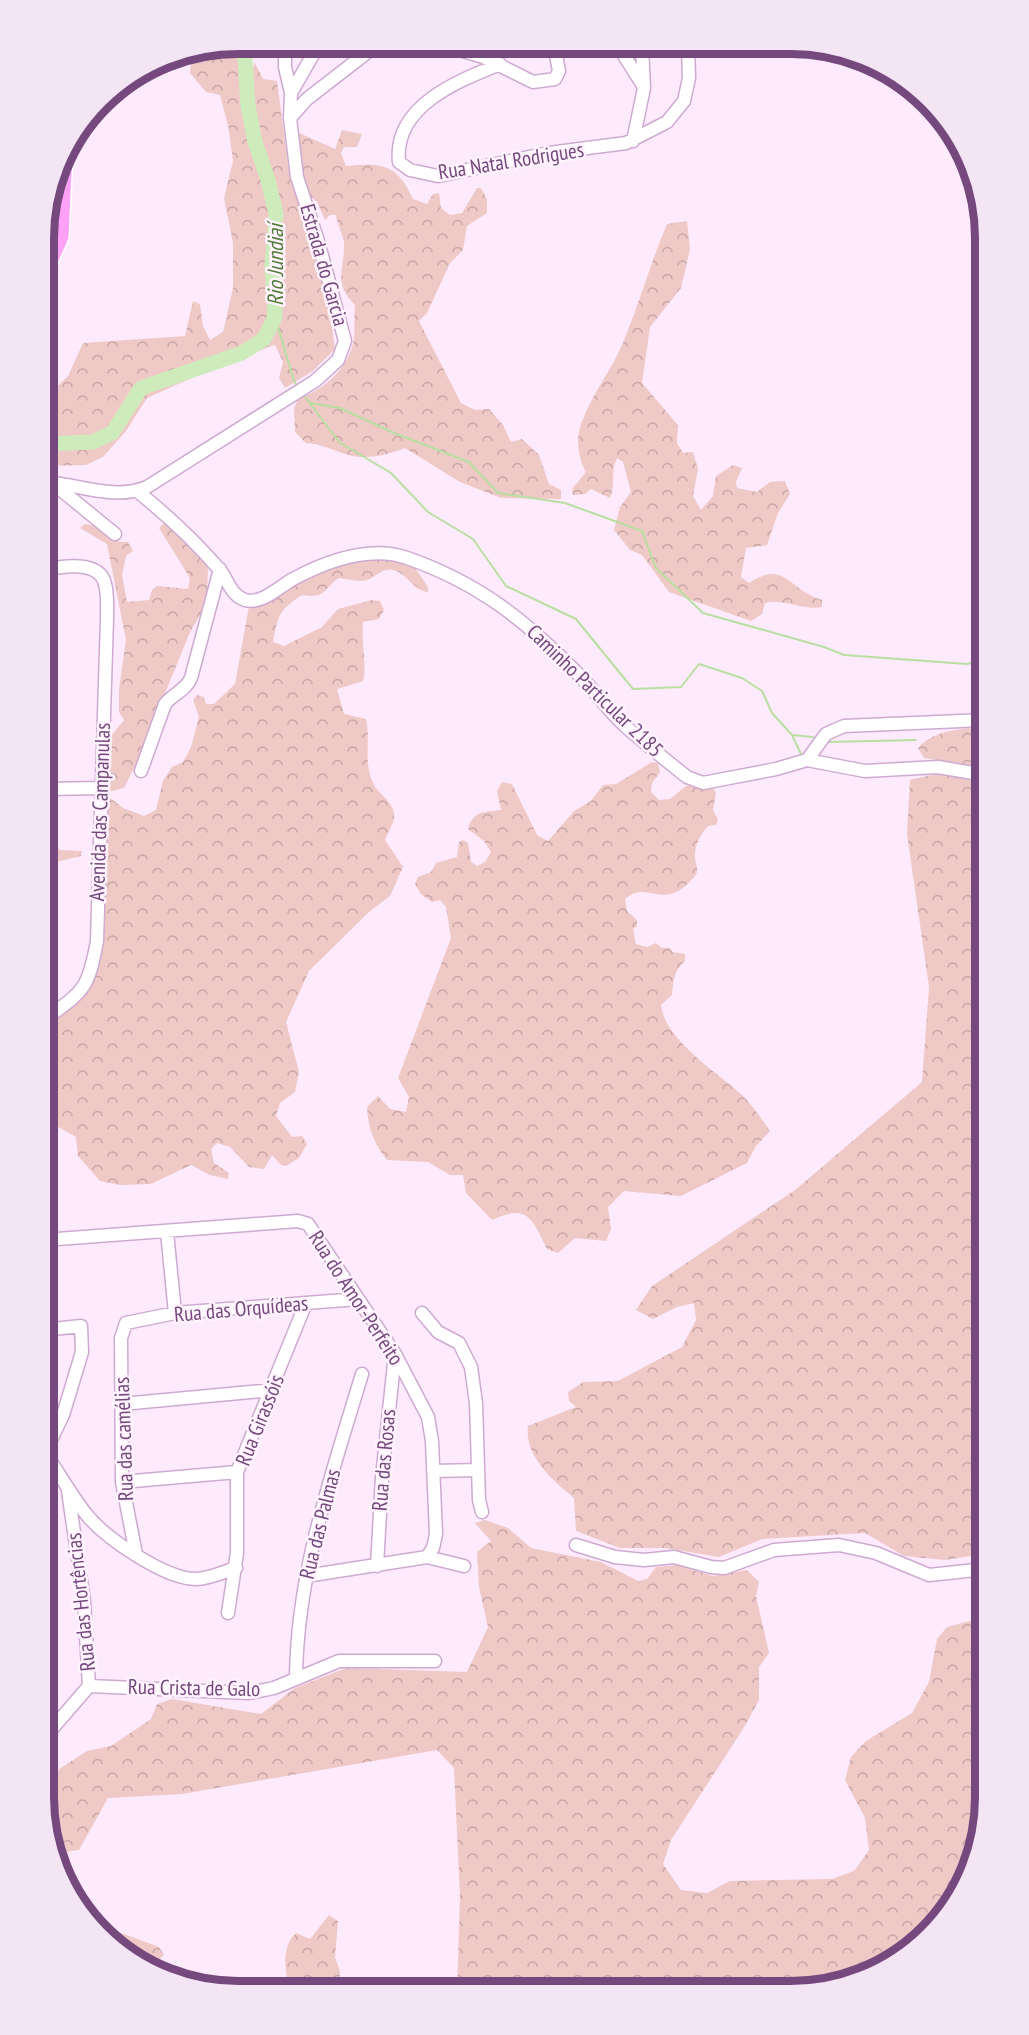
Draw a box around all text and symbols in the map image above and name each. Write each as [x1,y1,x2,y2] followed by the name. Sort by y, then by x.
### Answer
[436,136,586,185] street label: Rua Natal Rodrigues
[294,201,355,329] street label: Estrada do Garcia
[261,220,289,306] water label: Rio Jundiaí
[521,618,669,763] street label: Caminho Particular 2185
[83,722,116,902] street label: Avenida das Campanulas
[303,1225,410,1370] street label: Rua do Amor-Perfeito
[173,1289,309,1328] street label: Rua das Orquídeas
[229,1370,290,1469] street label: Rua Girassóis
[108,1376,139,1502] street label: Rua das camélias
[366,1408,401,1512] street label: Rua das Rosas
[293,1466,346,1582] street label: Rua das Palmas
[60,1532,101,1672] street label: Rua das Hortências
[128,1673,260,1702] street label: Rua Crista de Galo

